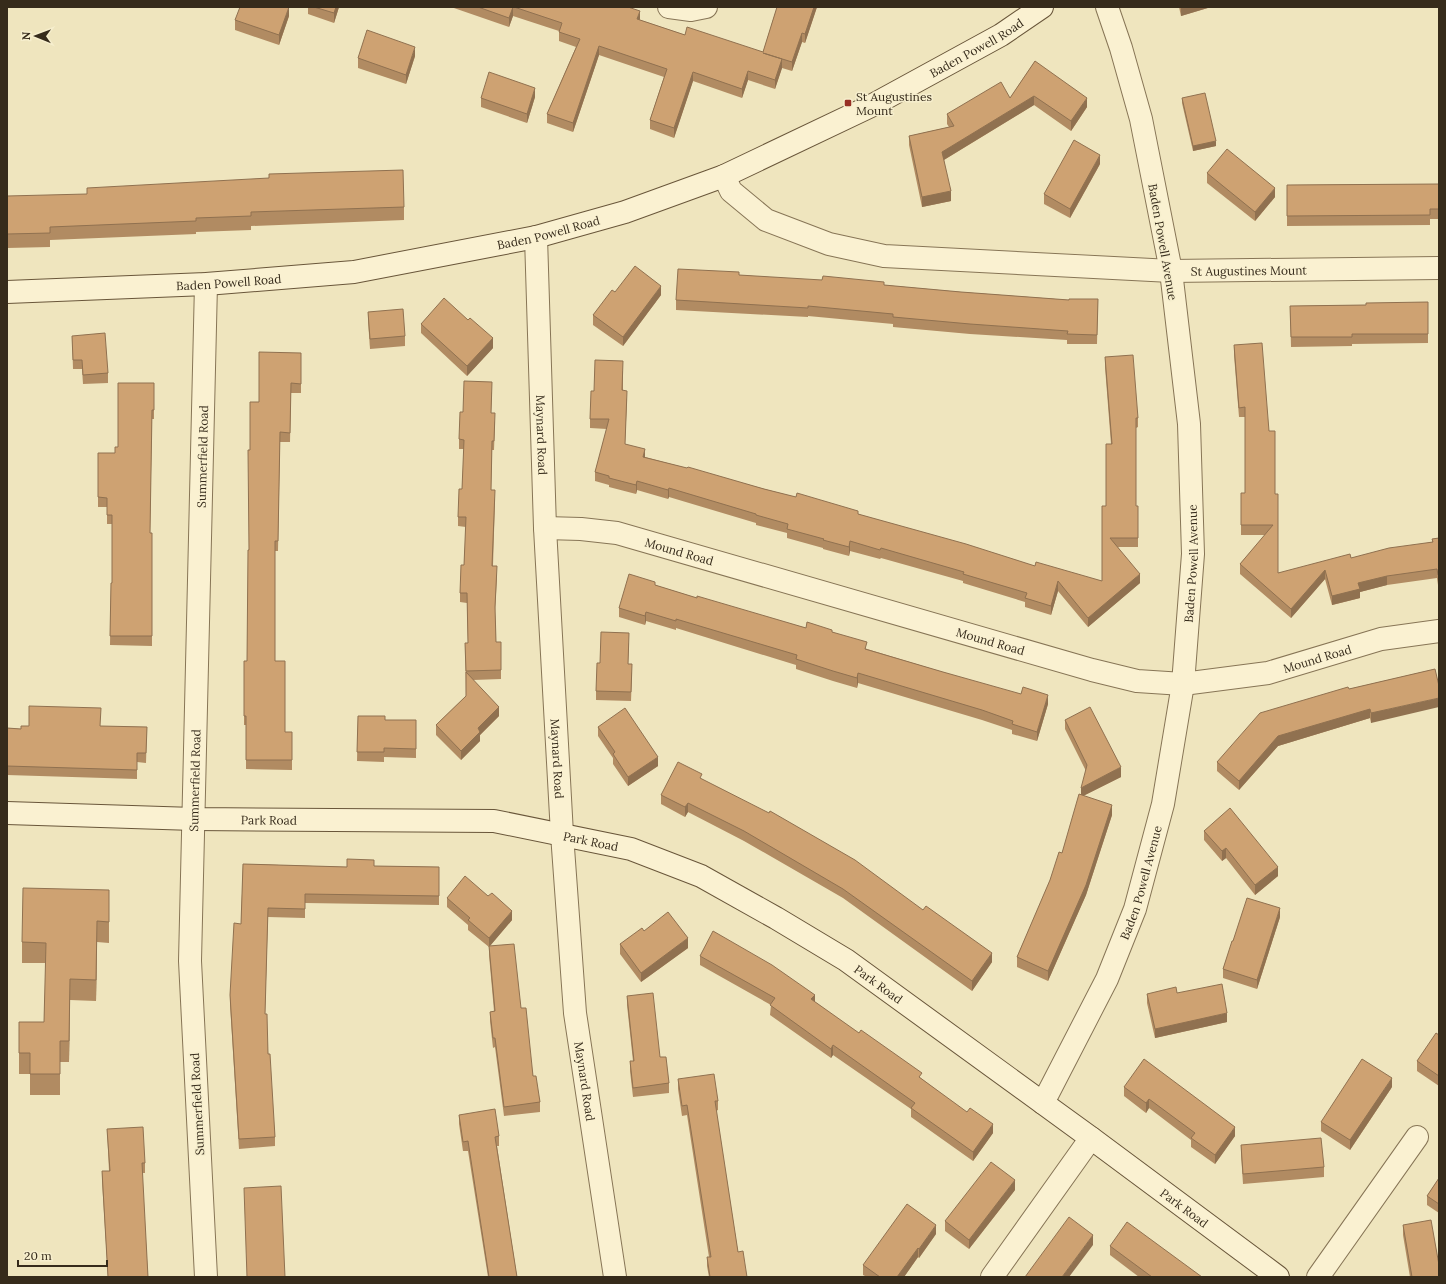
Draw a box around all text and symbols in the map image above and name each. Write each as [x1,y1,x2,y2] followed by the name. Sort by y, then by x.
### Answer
[927,15,1026,80] street label: Baden Powell Road
[16,16,56,56] north arrow
[19,31,33,40] text: N
[856,89,932,118] place label: St Augustines Mount
[843,98,853,108] marker: St Augustines Mount
[1145,182,1181,302] street label: Baden Powell Avenue
[496,212,601,252] street label: Baden Powell Road
[1191,262,1307,278] street label: St Augustines Mount
[176,270,282,293] street label: Baden Powell Road
[533,395,551,475] street label: Maynard Road
[193,405,211,508] street label: Summerfield Road
[1180,504,1201,623] street label: Baden Powell Avenue
[643,534,715,568] street label: Mound Road
[955,624,1027,658] street label: Mound Road
[1281,641,1353,676] street label: Mound Road
[548,718,568,799] street label: Maynard Road
[186,729,203,832] street label: Summerfield Road
[241,812,297,827] street label: Park Road
[1116,823,1165,942] street label: Baden Powell Avenue
[562,828,620,854] street label: Park Road
[852,961,906,1006] street label: Park Road
[572,1040,599,1122] street label: Maynard Road
[187,1052,207,1156] street label: Summerfield Road
[1158,1185,1212,1230] street label: Park Road
[18,1242,107,1268] scale bar
[24,1248,52,1263] text: 20 m

